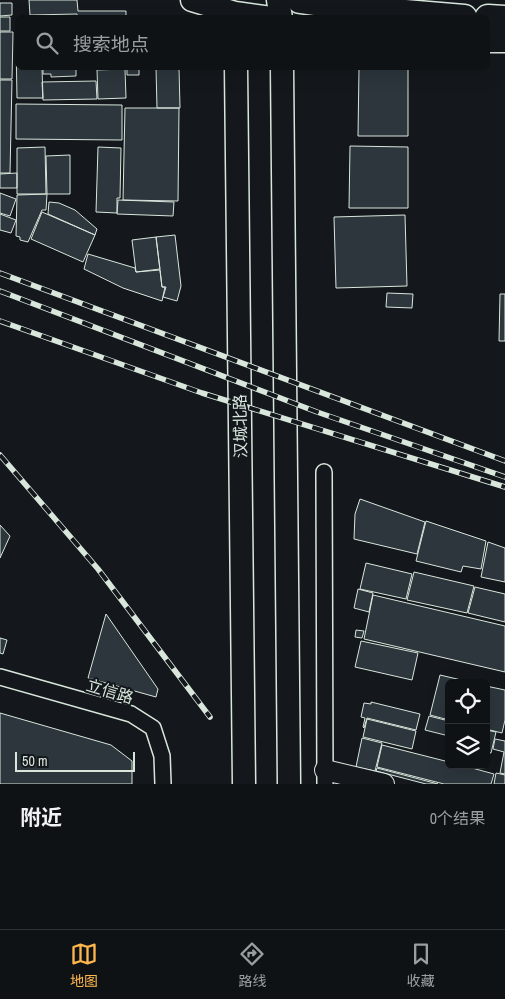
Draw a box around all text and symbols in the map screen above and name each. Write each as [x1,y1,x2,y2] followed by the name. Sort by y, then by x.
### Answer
[15,15,490,70] search box
[33,29,61,57] icon: search
[73,31,149,57] text: 搜索地点
[228,394,252,458] street label: 汉城北路
[84,673,136,709] street label: 立信路
[445,679,490,769] map controls
[445,679,490,724] button: locate
[445,724,490,769] button: layers
[15,749,135,772] scale bar
[22,752,48,770] text: 50 m
[20,803,62,832] text: 附近
[430,807,485,829] text: 0个结果
[70,940,98,990] tab: 地图
[238,940,266,990] tab: 路线
[407,940,435,990] tab: 收藏

